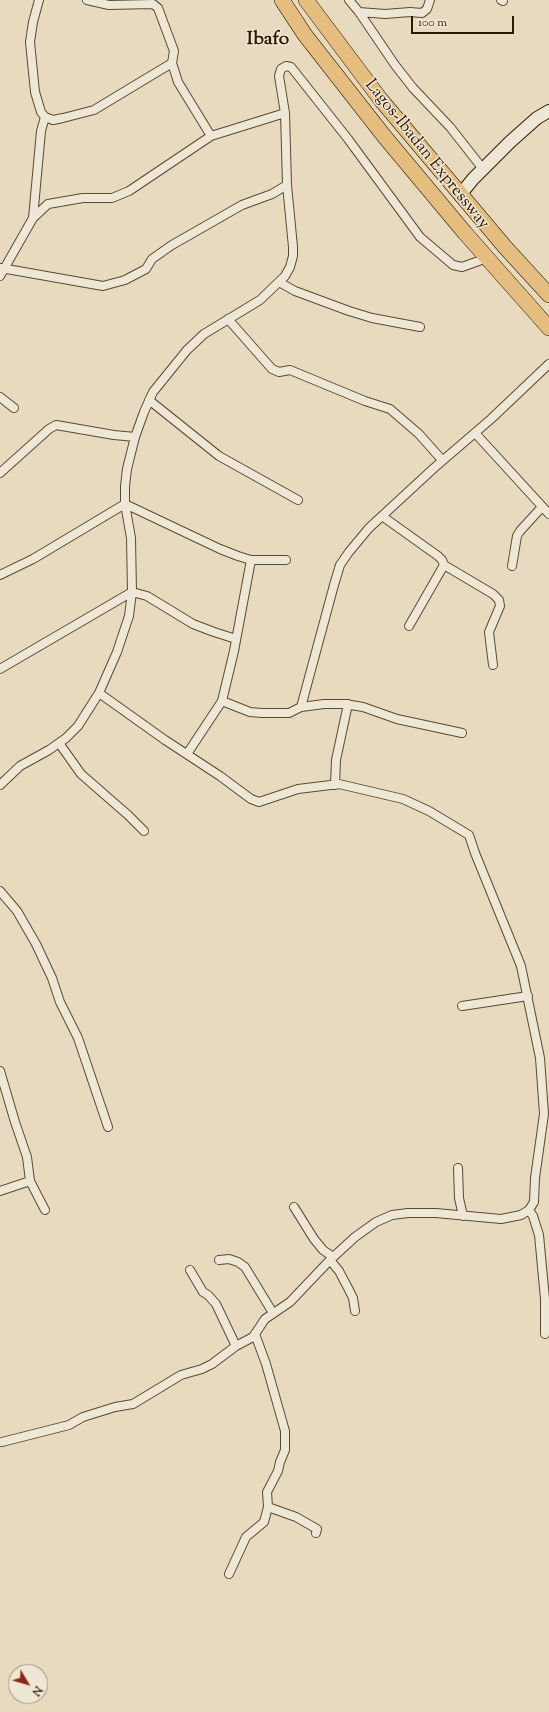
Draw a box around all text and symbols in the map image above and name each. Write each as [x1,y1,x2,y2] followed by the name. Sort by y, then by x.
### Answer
[413,8,516,34] scale bar
[418,14,447,32] text: 100 m
[247,30,289,52] district label: Ibafo
[359,76,493,234] street label: Lagos-Ibadan Expressway
[8,1664,48,1704] north arrow
[28,1682,46,1699] text: N

